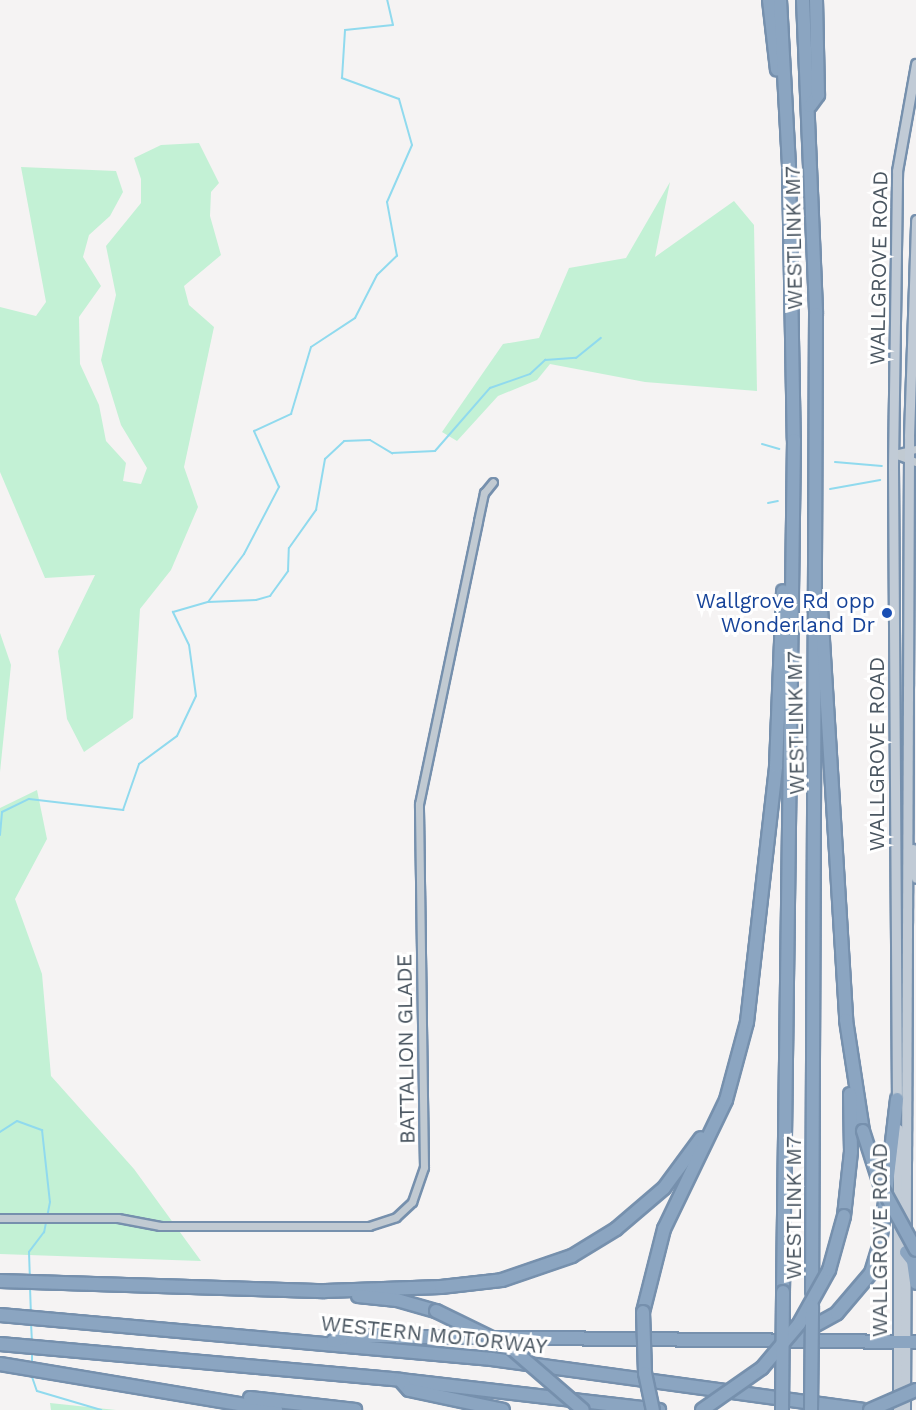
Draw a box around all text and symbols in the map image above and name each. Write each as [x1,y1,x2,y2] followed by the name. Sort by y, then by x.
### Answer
[780,166,808,310] street label: WESTLINK M7
[865,171,893,365] street label: WALLGROVE ROAD
[696,588,875,638] place label: Wallgrove Rd opp Wonderland Dr
[880,606,894,620] marker: Wallgrove Rd opp Wonderland Dr
[782,651,810,795] street label: WESTLINK M7
[864,657,890,851] street label: WALLGROVE ROAD
[392,954,420,1144] street label: BATTALION GLADE
[781,1136,807,1280] street label: WESTLINK M7
[867,1143,893,1337] street label: WALLGROVE ROAD
[319,1311,549,1359] street label: WESTERN MOTORWAY

